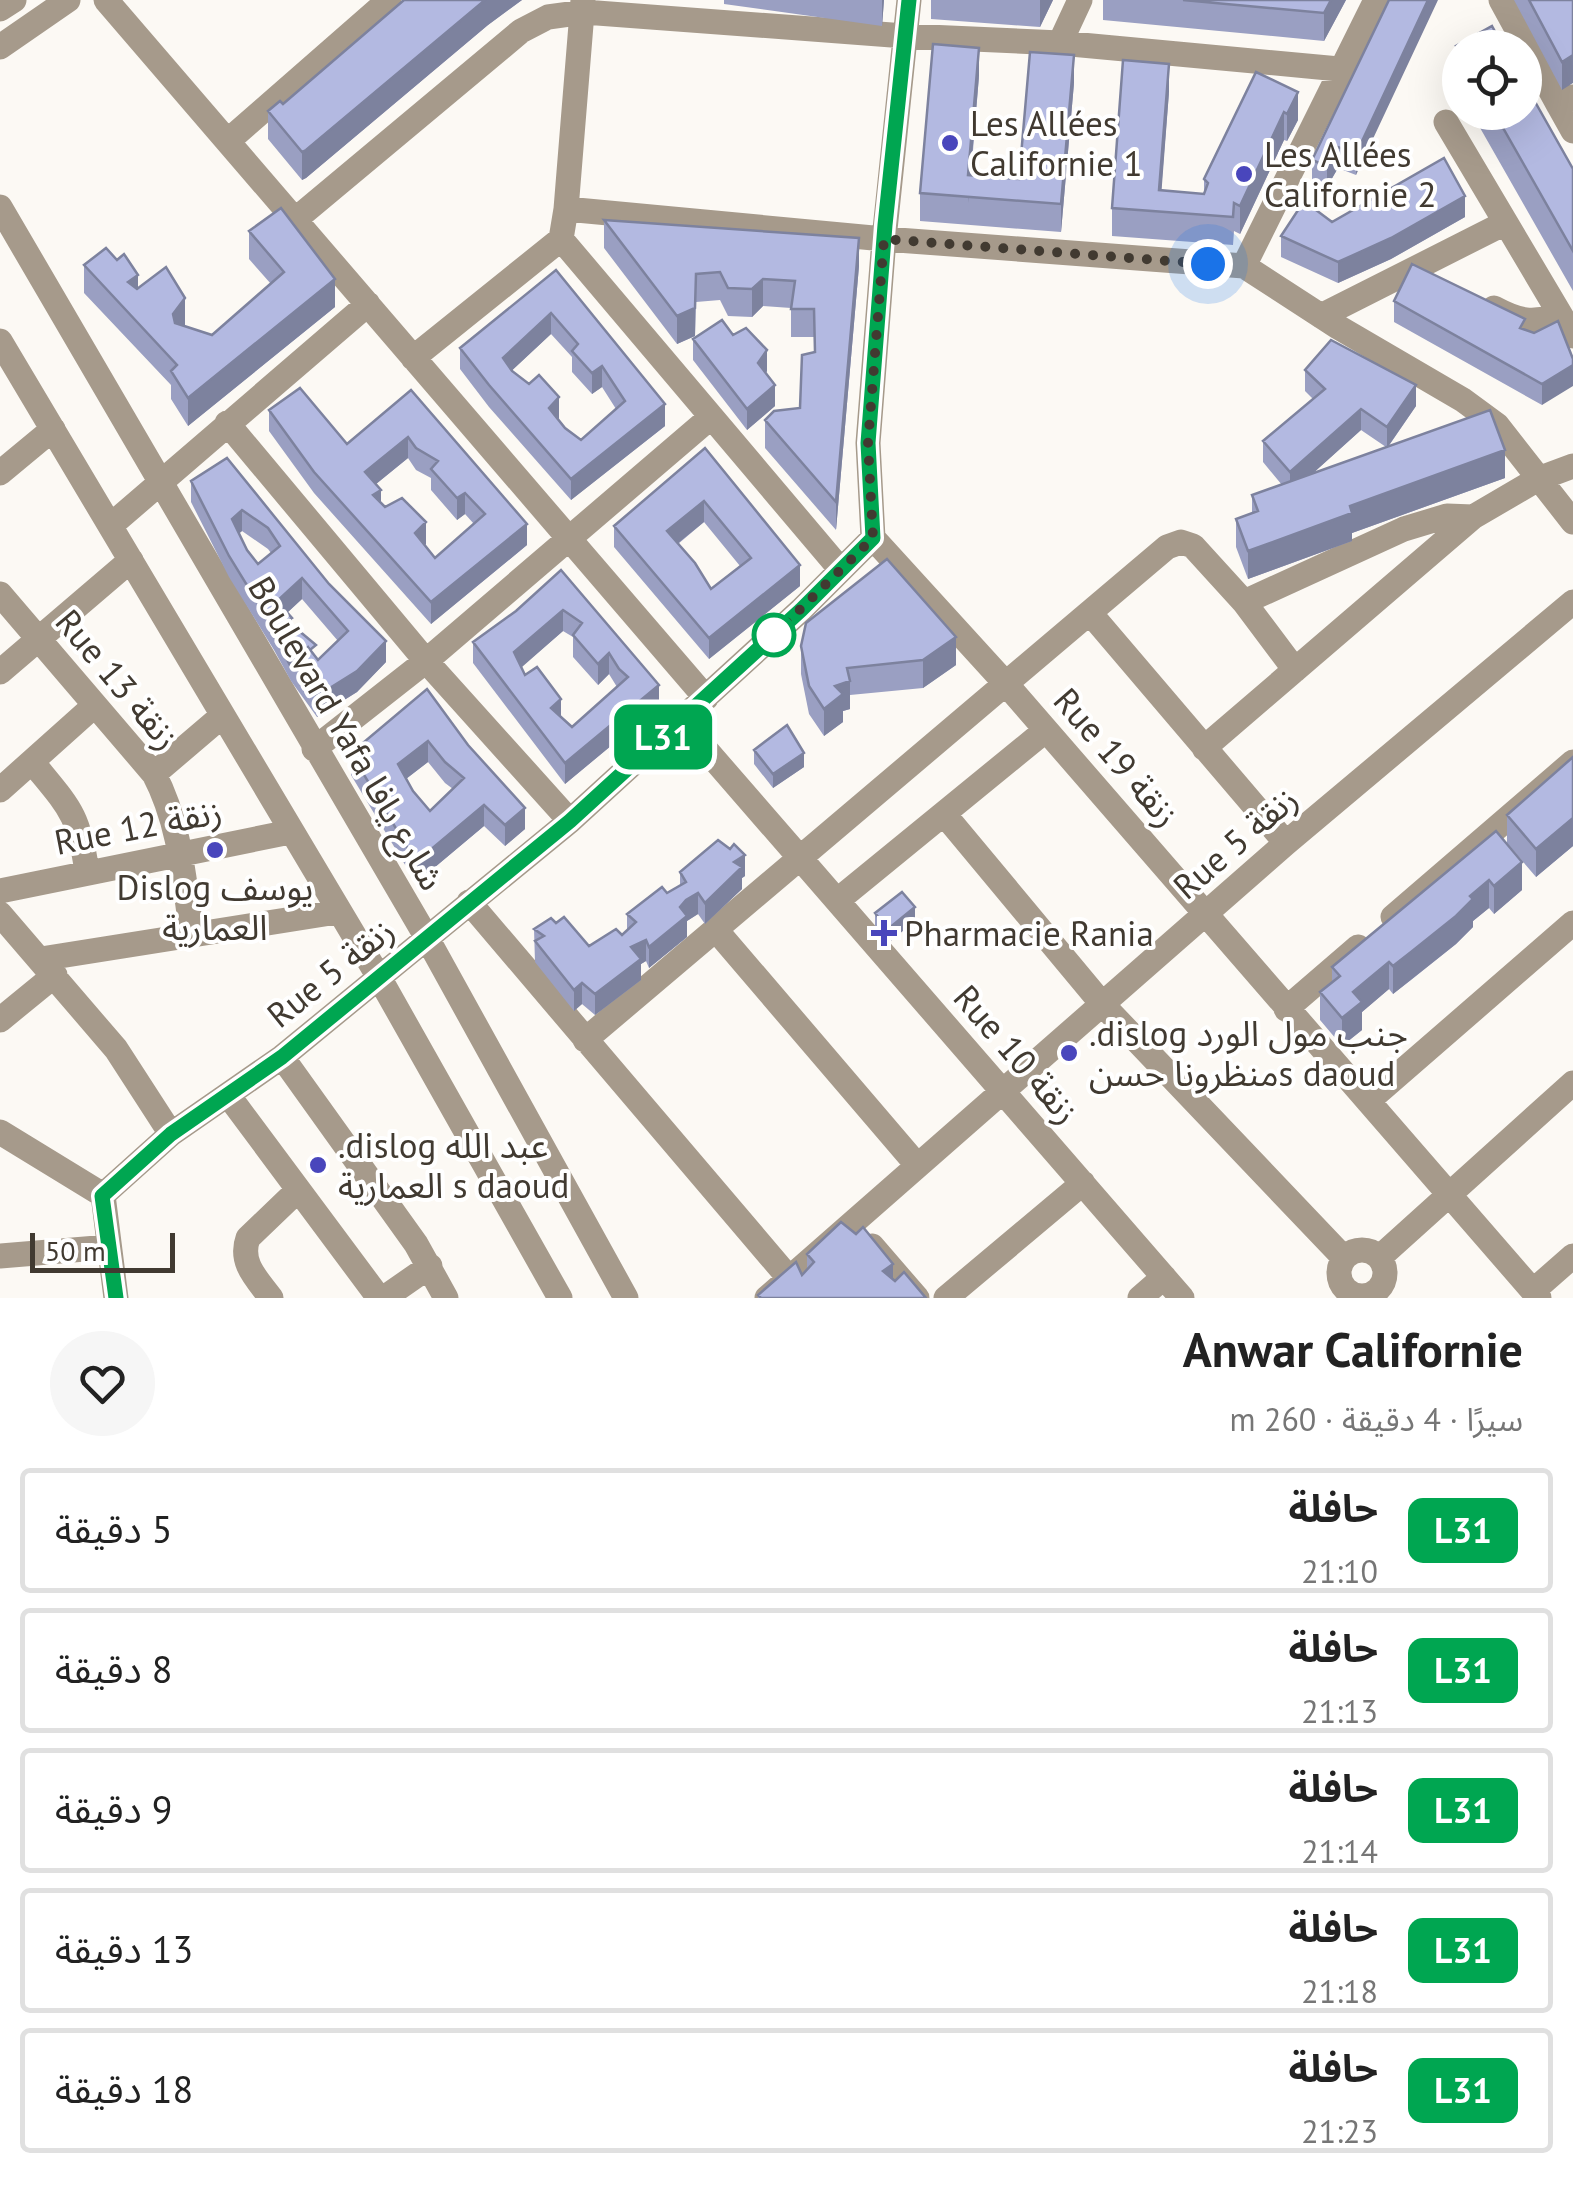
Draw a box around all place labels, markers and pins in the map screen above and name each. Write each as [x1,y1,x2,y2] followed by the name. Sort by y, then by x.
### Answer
[970,100,1143,186] place label: Les Allées Californie 1
[1264,131,1437,217] place label: Les Allées Californie 2
[939,132,961,154] marker: Les Allées Californie 1
[1233,163,1255,185] marker: Les Allées Californie 2
[753,614,795,656] unlabelled marker
[204,839,226,861] marker: Dislog يوسف العمارية
[117,864,314,950] place label: Dislog يوسف العمارية
[904,910,1154,956] place label: Pharmacie Rania
[873,922,895,944] marker: Pharmacie Rania
[1089,1010,1408,1096] place label: .dislog جنب مول الورد منظرونا حسنs daoud
[1058,1042,1080,1064] marker: .dislog جنب مول الورد منظرونا حسنs daoud
[338,1122,569,1208] place label: .dislog عبد الله العمارية s daoud
[307,1154,329,1176] marker: .dislog عبد الله العمارية s daoud

